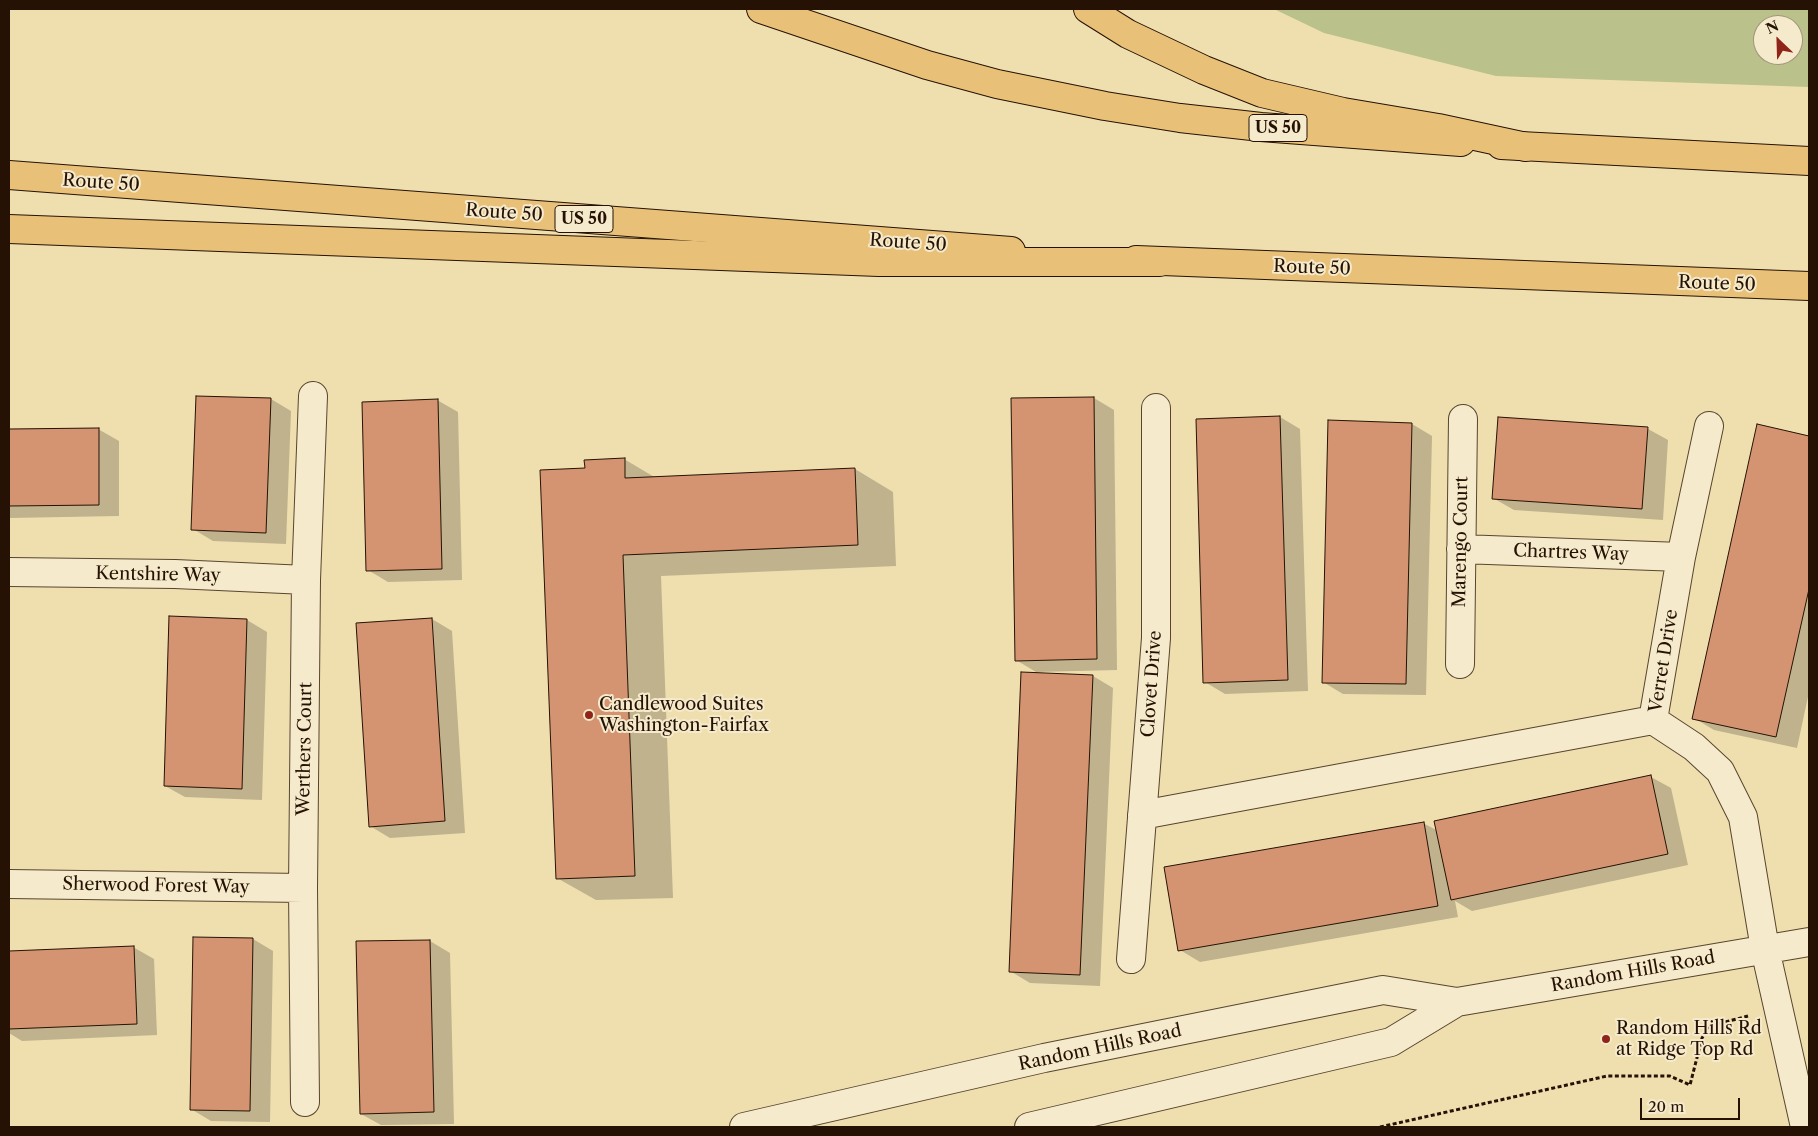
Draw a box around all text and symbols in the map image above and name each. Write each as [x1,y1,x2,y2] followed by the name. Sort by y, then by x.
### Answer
[1753,15,1803,65] north arrow
[1763,17,1782,38] text: N
[1249,115,1307,142] road number: US 50
[62,170,140,196] street label: Route 50
[465,200,543,226] street label: Route 50
[555,205,613,232] road number: US 50
[869,230,947,256] street label: Route 50
[1273,256,1351,280] street label: Route 50
[1678,272,1756,296] street label: Route 50
[1449,476,1473,608] street label: Marengo Court
[1513,540,1629,566] street label: Chartres Way
[95,563,221,587] street label: Kentshire Way
[1645,608,1683,714] street label: Verret Drive
[1137,630,1167,738] street label: Clovet Drive
[293,682,317,816] street label: Werthers Court
[599,694,769,736] place label: Candlewood Suites Washington-Fairfax
[583,709,595,721] marker: Candlewood Suites Washington-Fairfax
[62,874,250,898] street label: Sherwood Forest Way
[1549,947,1717,997] street label: Random Hills Road
[1616,1018,1762,1060] place label: Random Hills Rd at Ridge Top Rd
[1016,1020,1184,1076] street label: Random Hills Road
[1600,1033,1612,1045] marker: Random Hills Rd at Ridge Top Rd
[1643,1088,1743,1120] scale bar
[1648,1097,1684,1116] text: 20 m

